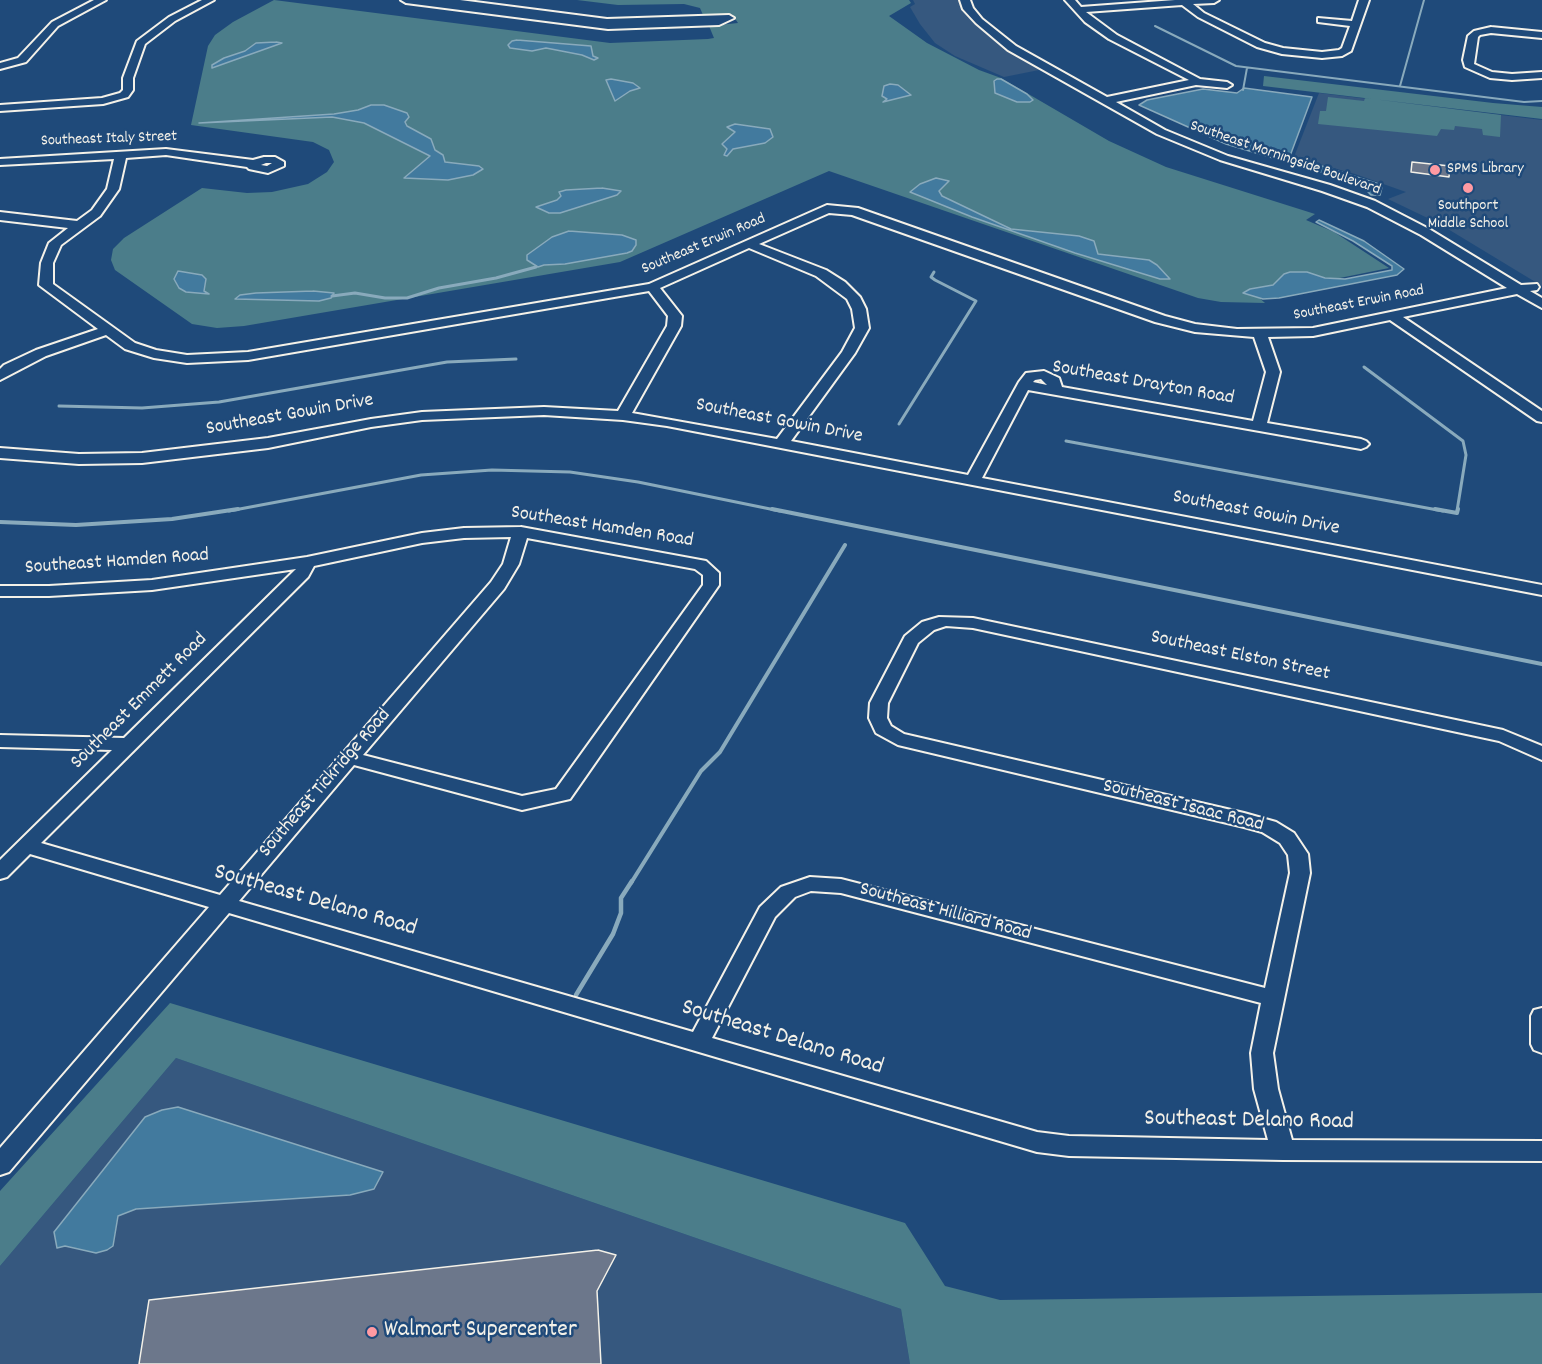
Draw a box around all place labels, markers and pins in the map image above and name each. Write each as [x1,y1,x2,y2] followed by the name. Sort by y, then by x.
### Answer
[1447,160,1524,180] place label: SPMS Library
[1428,163,1442,177] marker: SPMS Library
[1461,181,1475,195] marker: Southport Middle School
[1428,197,1508,235] place label: Southport Middle School
[384,1318,577,1346] place label: Walmart Supercenter
[365,1325,379,1339] marker: Walmart Supercenter

